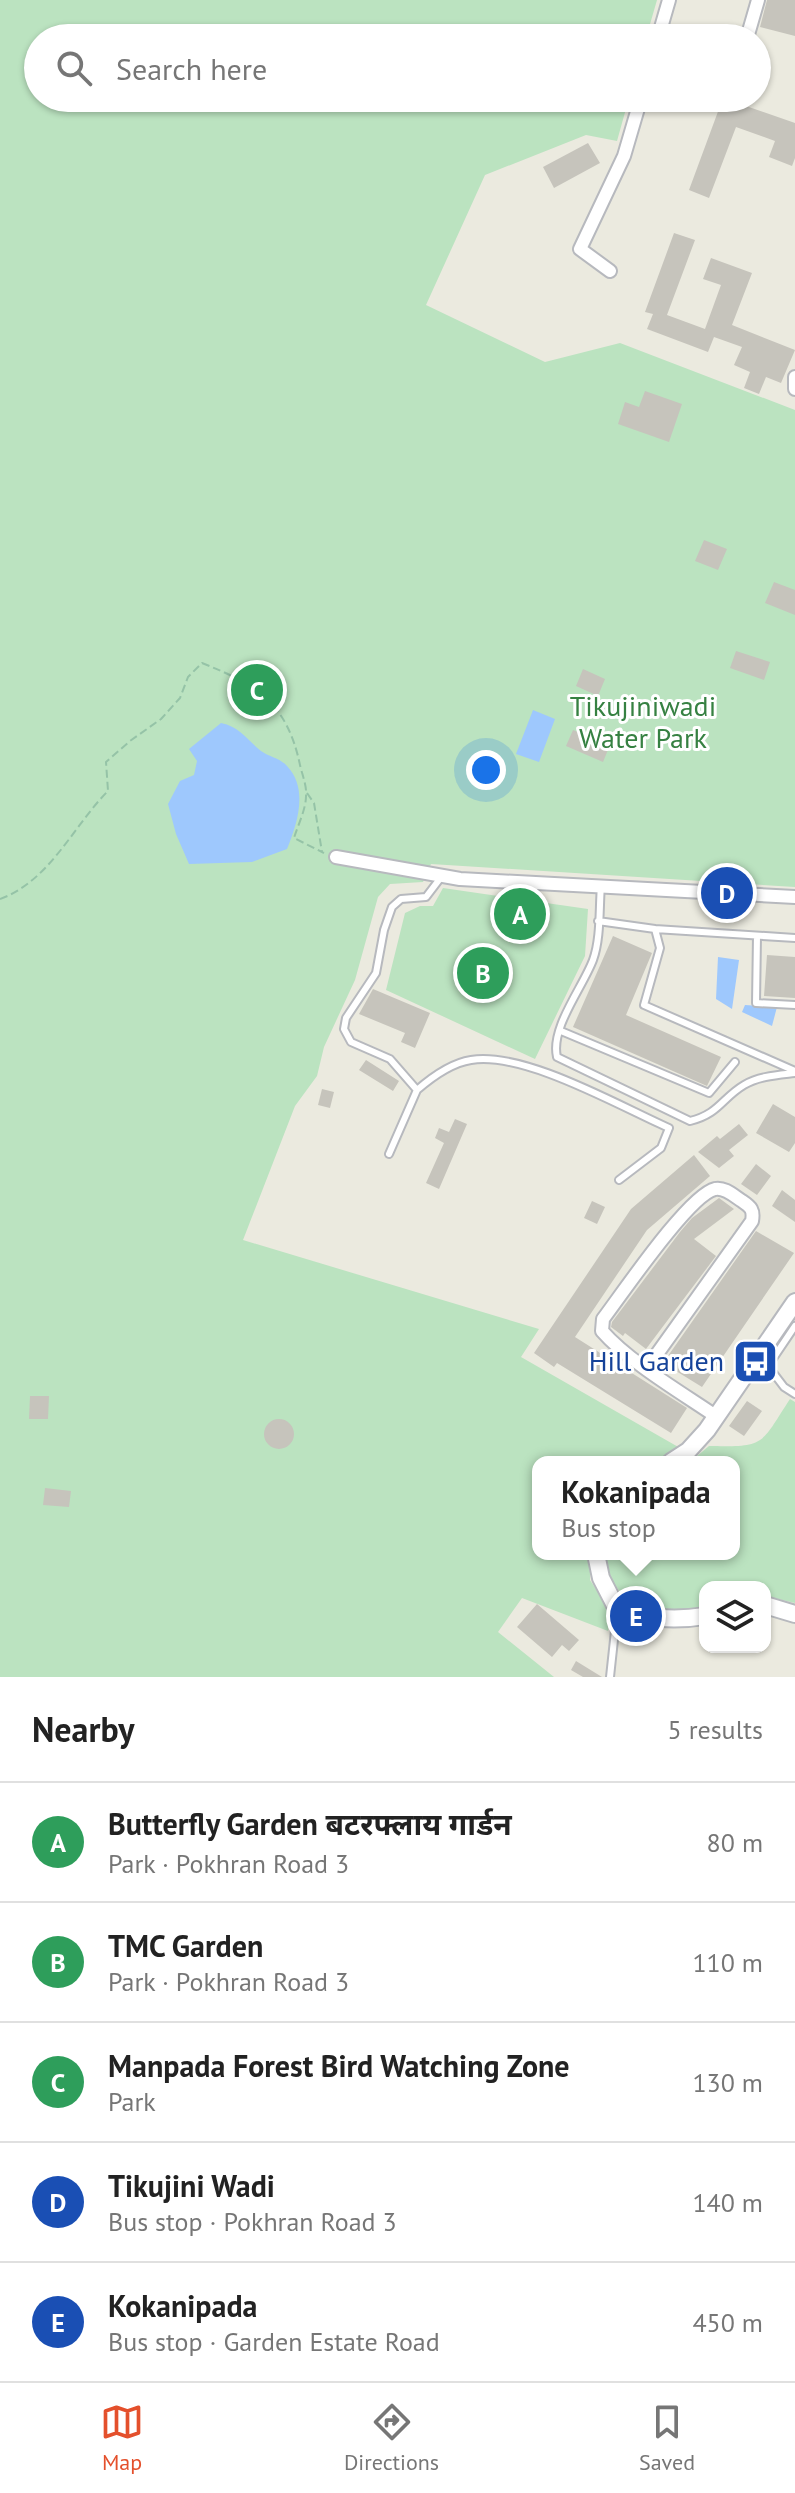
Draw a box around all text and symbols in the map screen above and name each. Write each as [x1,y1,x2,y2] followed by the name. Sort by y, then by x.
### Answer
[24,24,771,112] search box
[52,46,96,90] icon: search
[116,49,267,88] text: Search here
[231,660,283,720] pin: C
[570,687,716,756] park label: Tikujiniwadi Water Park
[466,750,506,790] your location
[701,863,753,923] pin: D
[494,884,546,944] pin: A
[457,943,509,1003] pin: B
[731,1337,779,1385] bus stop icon: Hill Garden
[589,1342,724,1379] place label: Hill Garden
[532,1456,740,1560] popup
[561,1472,711,1511] text: Kokanipada
[561,1511,656,1544] text: Bus stop
[699,1581,771,1653] map controls
[699,1581,771,1653] button: layers
[610,1586,662,1646] pin: E
[32,1707,134,1751] text: Nearby
[668,1713,763,1746] text: 5 results
[108,1804,512,1843] text: Butterfly Garden बटरफ्लाय गार्डन
[50,1826,66,1859] text: A
[707,1826,763,1859] text: 80 m
[108,1847,349,1880] text: Park · Pokhran Road 3
[108,1926,263,1965] text: TMC Garden
[50,1946,66,1979] text: B
[692,1946,763,1979] text: 110 m
[108,1965,349,1998] text: Park · Pokhran Road 3
[108,2046,570,2085] text: Manpada Forest Bird Watching Zone
[51,2066,65,2099] text: C
[692,2066,763,2099] text: 130 m
[108,2085,156,2118] text: Park
[108,2166,275,2205] text: Tikujini Wadi
[50,2186,66,2219] text: D
[692,2186,763,2219] text: 140 m
[108,2205,397,2238] text: Bus stop · Pokhran Road 3
[108,2286,257,2325] text: Kokanipada
[51,2306,65,2339] text: E
[692,2306,763,2339] text: 450 m
[108,2325,440,2358] text: Bus stop · Garden Estate Road
[100,2400,144,2476] tab: Map
[344,2400,439,2476] tab: Directions
[639,2400,695,2476] tab: Saved

